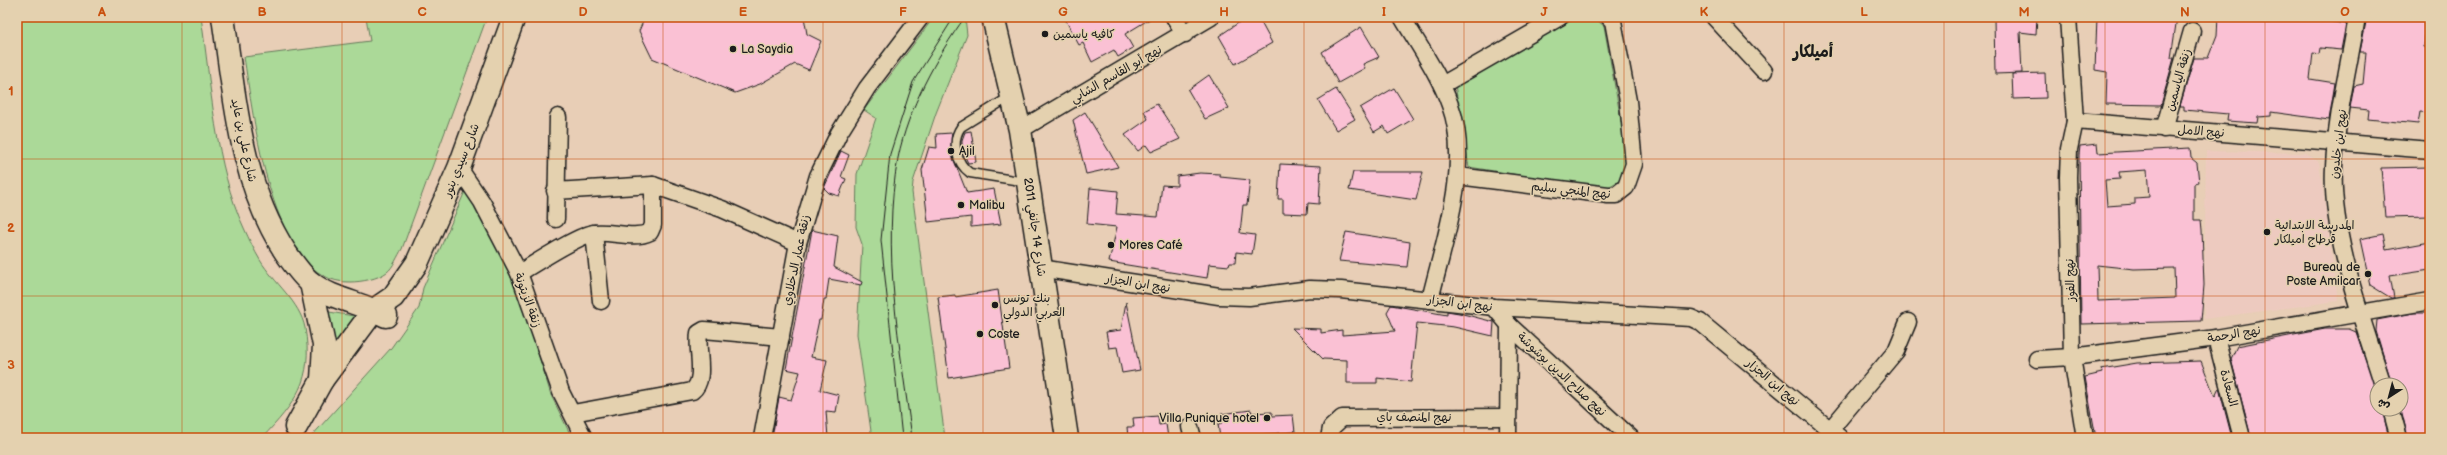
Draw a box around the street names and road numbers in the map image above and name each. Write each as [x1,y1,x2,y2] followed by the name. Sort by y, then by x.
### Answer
[1068,42,1166,109] street label: نهج أبو القاسم الشابي
[2162,47,2195,113] street label: زنقة الياسمين
[224,97,260,184] street label: شارع علي بن عايد
[2327,108,2351,180] street label: نهج ابن خلدون
[440,121,484,200] street label: شارع سيدي بنور
[2177,122,2225,142] street label: نهج الامل
[1017,177,1049,278] street label: شارع 14 جانفي 2011
[1530,179,1611,205] street label: نهج المنجي سليم
[780,213,814,307] street label: زنقة عمار الدخلاوي
[2062,258,2080,303] street label: نهج الفوز
[511,271,544,330] street label: زنقة الزيتونة
[1103,271,1171,297] street label: نهج ابن الجزار
[1425,292,1493,316] street label: نهج ابن الجزار
[2206,323,2262,347] street label: نهج الرحمة
[1513,329,1609,420] street label: نهج صلاح الدين بوشوشة
[1741,355,1803,410] street label: نهج ابن الجزار
[2216,368,2241,408] street label: السعادة
[1377,410,1451,426] street label: نهج المنصف باي

